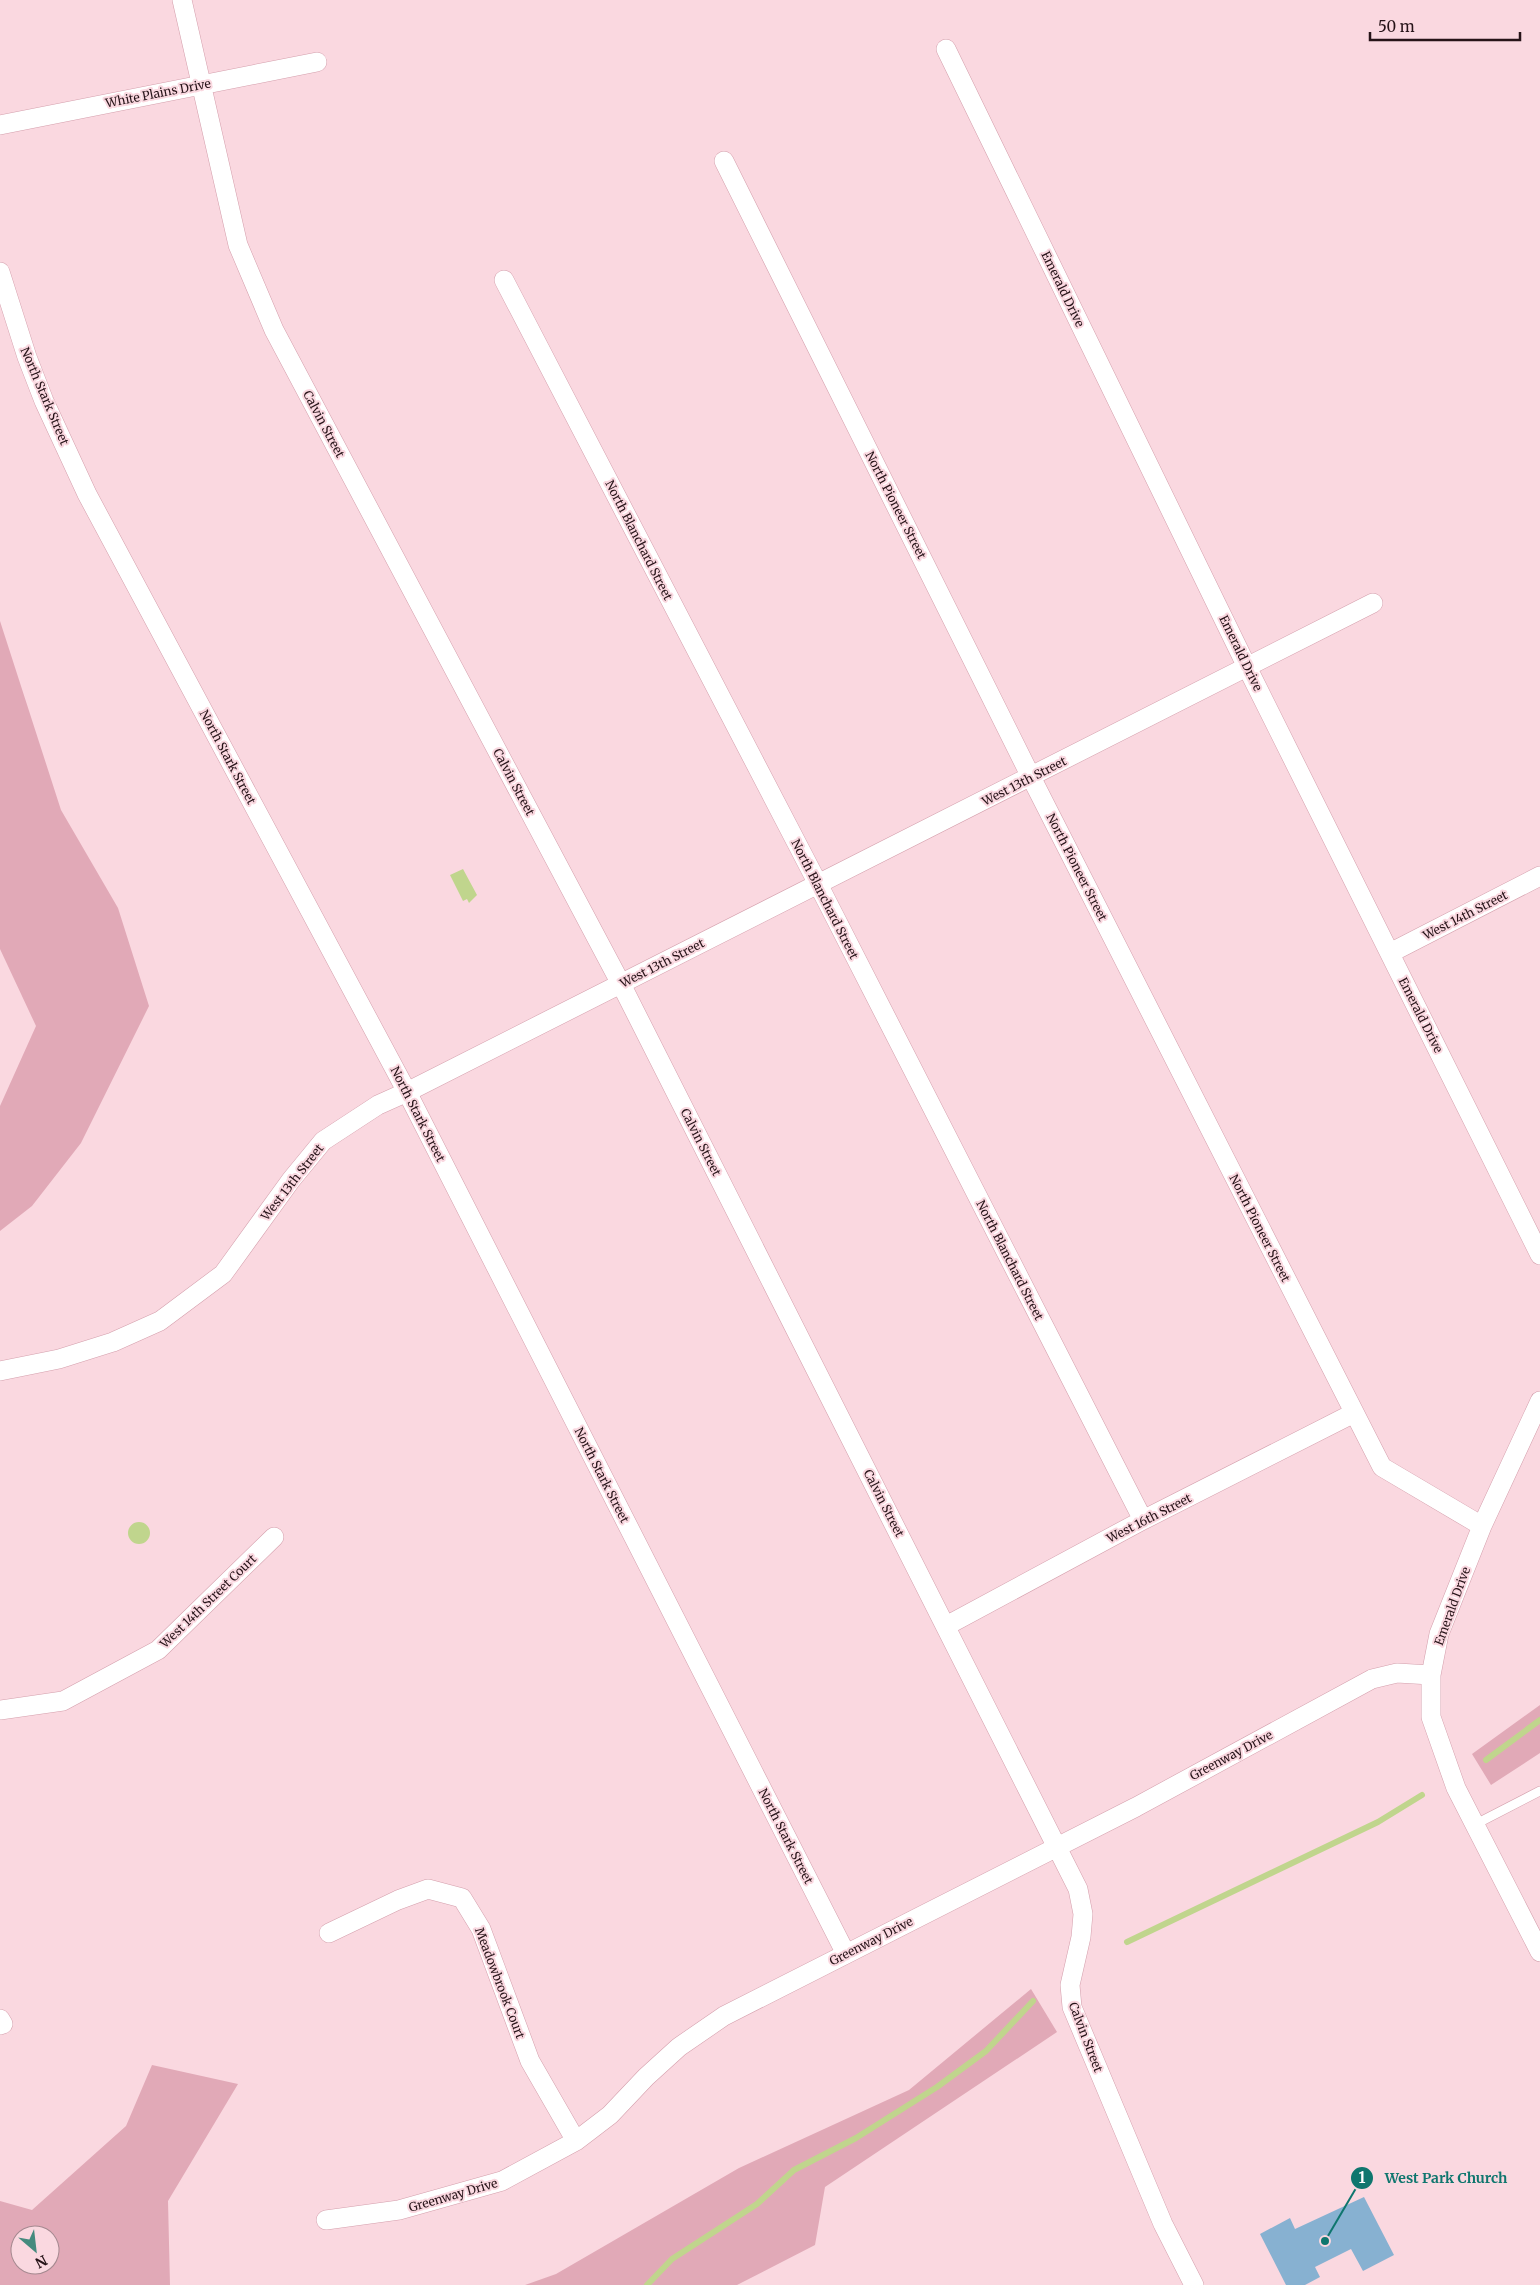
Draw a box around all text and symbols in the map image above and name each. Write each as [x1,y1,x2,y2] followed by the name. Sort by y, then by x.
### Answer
[1370,10,1520,42] scale bar
[1378,17,1415,36] text: 50 m
[103,75,212,111] street label: White Plains Drive
[1038,249,1088,329] street label: Emerald Drive
[18,345,73,448] street label: North Stark Street
[300,388,348,460] street label: Calvin Street
[862,449,930,562] street label: North Pioneer Street
[602,477,676,603] street label: North Blanchard Street
[1216,613,1266,693] street label: Emerald Drive
[197,707,259,807] street label: North Stark Street
[490,746,538,818] street label: Calvin Street
[978,753,1069,809] street label: West 13th Street
[1043,811,1111,924] street label: North Pioneer Street
[788,836,862,962] street label: North Blanchard Street
[1419,887,1510,943] street label: West 14th Street
[616,935,707,991] street label: West 13th Street
[1396,975,1446,1055] street label: Emerald Drive
[387,1064,449,1164] street label: North Stark Street
[678,1106,725,1179] street label: Calvin Street
[257,1141,327,1224] street label: West 13th Street
[1226,1172,1294,1285] street label: North Pioneer Street
[973,1197,1047,1323] street label: North Blanchard Street
[571,1425,633,1525] street label: North Stark Street
[861,1467,908,1540] street label: Calvin Street
[1103,1490,1194,1546] street label: West 16th Street
[156,1551,259,1652] street label: West 14th Street Court
[1431,1565,1473,1647] street label: Emerald Drive
[1187,1727,1275,1783] street label: Greenway Drive
[755,1786,817,1886] street label: North Stark Street
[827,1914,915,1968] street label: Greenway Drive
[472,1925,528,2041] street label: Meadowbrook Court
[1066,2000,1106,2074] street label: Calvin Street
[1350,2164,1517,2193] callout: West Park Church
[1359,2168,1366,2187] text: 1
[1384,2169,1508,2187] text: West Park Church
[407,2175,499,2215] street label: Greenway Drive
[10,2225,60,2275] north arrow
[32,2251,50,2272] text: N

